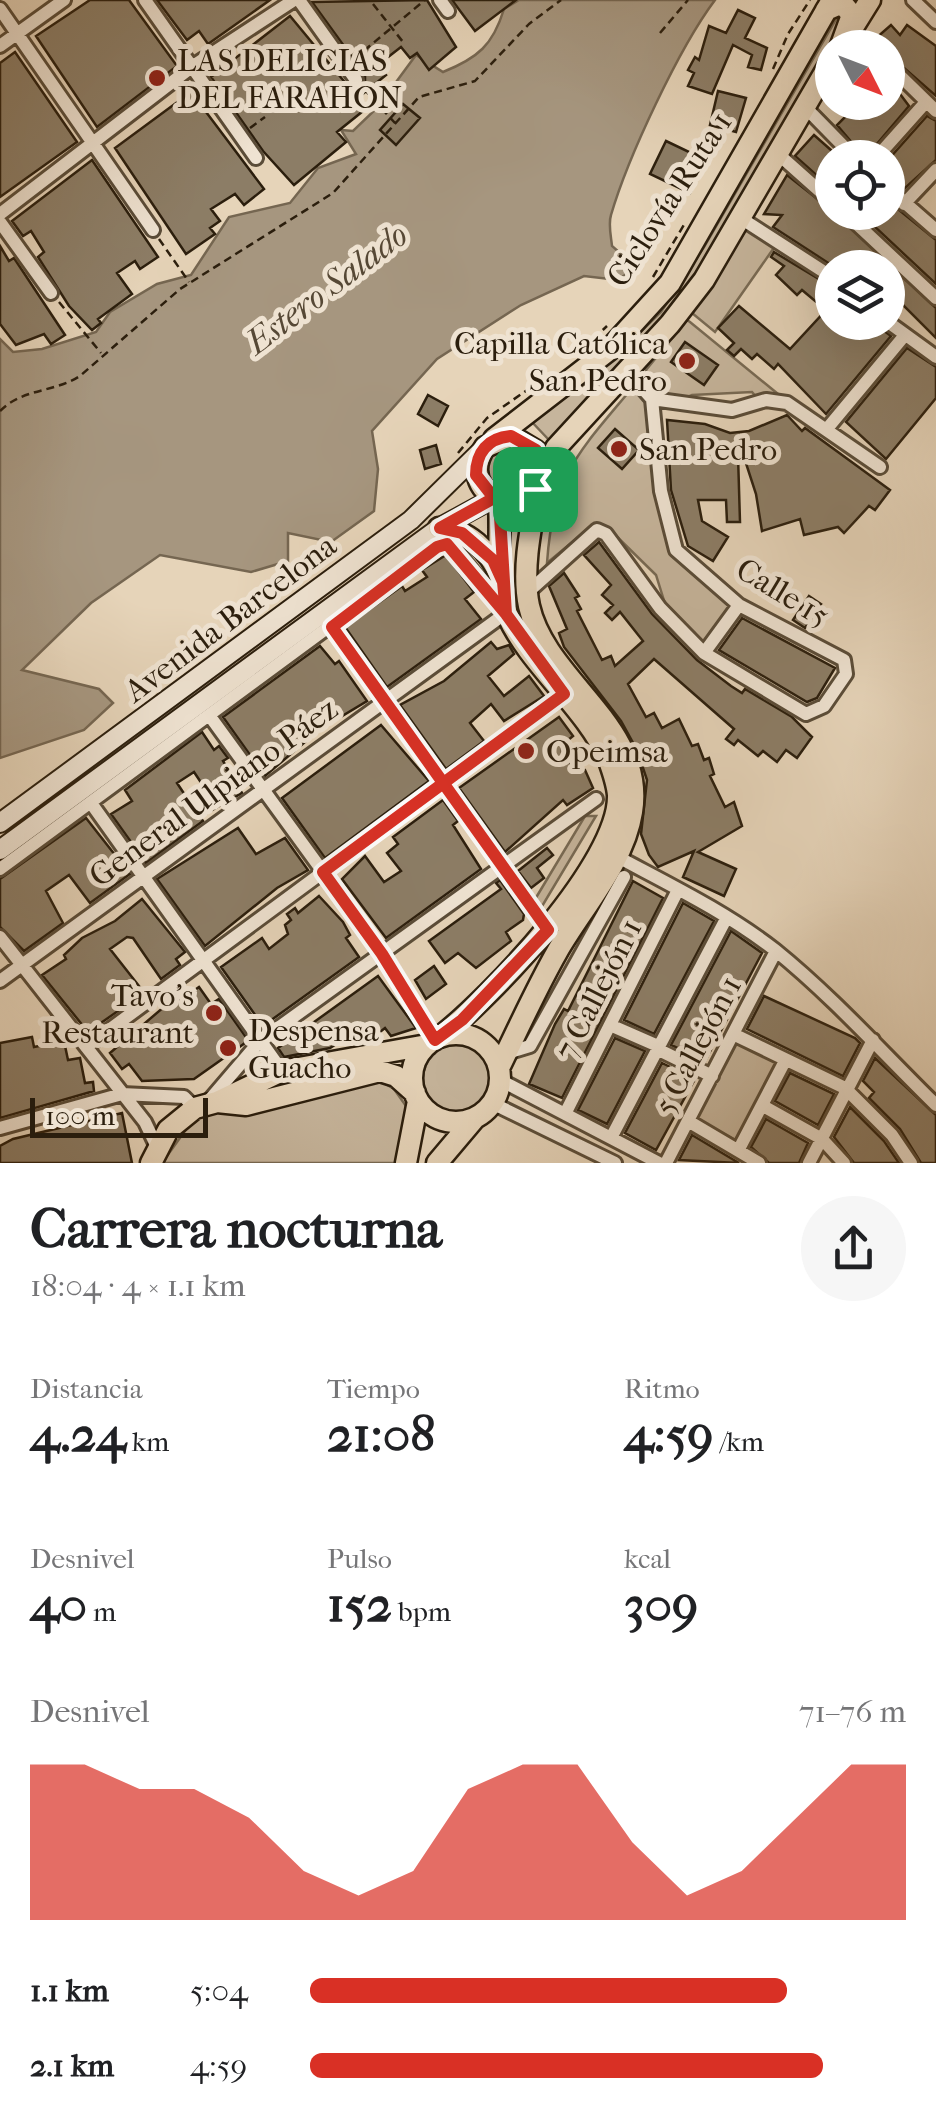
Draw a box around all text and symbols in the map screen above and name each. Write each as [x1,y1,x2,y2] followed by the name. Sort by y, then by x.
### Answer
[815,30,905,120] north arrow
[815,30,905,340] map controls
[177,42,402,116] place label: LAS DELICIAS DEL FARAHON
[146,67,168,89] marker: LAS DELICIAS DEL FARAHON
[599,105,740,294] street label: Ciclovía Ruta 1
[815,140,905,230] button: locate
[236,214,415,364] water label: Estero Salado
[815,250,905,340] button: layers
[454,325,668,399] place label: Capilla Católica San Pedro
[676,350,698,372] marker: Capilla Católica San Pedro
[639,431,777,468] place label: San Pedro
[608,438,630,460] marker: San Pedro
[493,447,578,532] pin
[508,462,563,517] icon: arrive
[116,526,344,711] street label: Avenida Barcelona
[730,550,836,634] street label: Calle 15
[82,690,344,895] street label: General Ulpiano Páez
[546,733,669,770] place label: Opeimsa
[515,740,537,762] marker: Opeimsa
[547,913,650,1066] street label: 7 Callejón 1
[646,970,749,1121] street label: 5 Callejón 1
[41,977,195,1051] place label: Tavo's Restaurant
[203,1002,225,1024] marker: Tavo's Restaurant
[248,1012,380,1086] place label: Despensa Guacho
[217,1037,239,1059] marker: Despensa Guacho
[30,1093,208,1138] scale bar
[45,1099,115,1132] text: 100 m
[801,1196,906,1301] button: share
[30,1197,442,1261] text: Carrera nocturna
[30,1267,246,1304] text: 18:04 · 4 × 1.1 km
[30,1372,143,1405] text: Distancia
[327,1372,420,1405] text: Tiempo
[624,1372,700,1405] text: Ritmo
[30,1405,126,1464] text: 4.24
[327,1405,435,1464] text: 21:08
[624,1405,713,1464] text: 4:59
[126,1425,169,1458] text: km
[713,1425,764,1458] text: /km
[30,1542,135,1575] text: Desnivel
[327,1542,392,1575] text: Pulso
[624,1542,671,1575] text: kcal
[30,1575,87,1634] text: 40
[327,1575,392,1634] text: 152
[624,1575,698,1634] text: 309
[87,1595,116,1628] text: m
[392,1595,451,1628] text: bpm
[30,1693,150,1730] text: Desnivel
[799,1693,906,1730] text: 71–76 m
[30,1972,109,2009] text: 1.1 km
[190,1972,248,2009] text: 5:04
[30,2047,114,2084] text: 2.1 km
[190,2047,247,2084] text: 4:59

